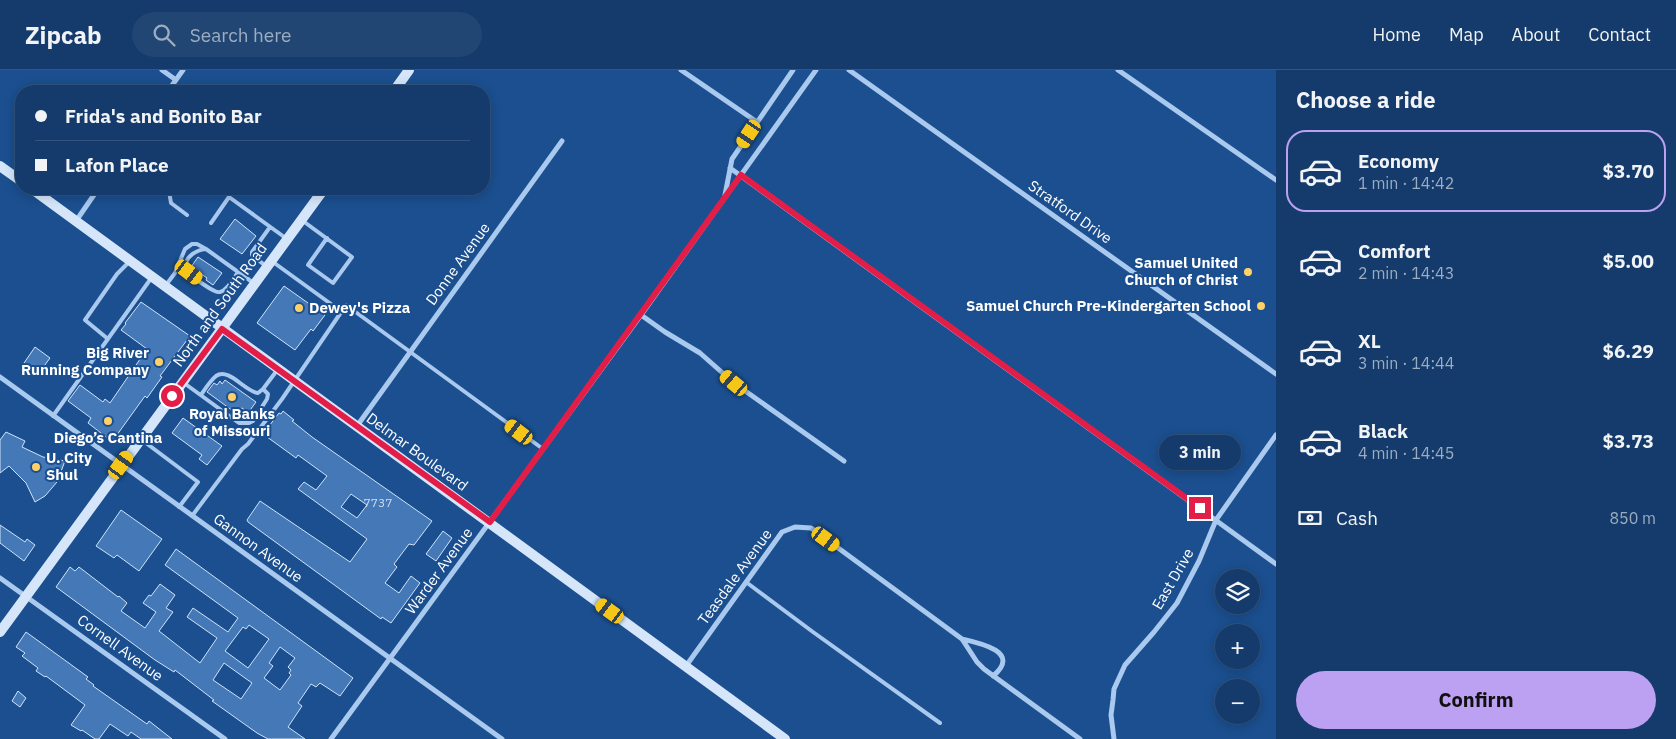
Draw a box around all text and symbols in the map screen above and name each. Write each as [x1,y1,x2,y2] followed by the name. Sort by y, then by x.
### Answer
[132,12,482,57] search box
[25,19,102,51] text: Zipcab
[150,21,178,49] icon: search
[190,23,292,47] text: Search here
[1373,23,1421,46] text: Home
[1449,23,1484,46] text: Map
[1512,23,1560,46] text: About
[1588,23,1651,46] text: Contact
[1296,85,1436,114] text: Choose a ride
[65,104,262,128] text: Frida's and Bonito Bar
[734,117,763,151] car
[1298,149,1343,194] icon: car
[1358,149,1439,173] text: Economy
[65,153,169,177] text: Lafon Place
[1602,159,1654,183] text: $3.70
[1358,173,1454,193] text: 1 min · 14:42
[1025,176,1116,248] street label: Stratford Drive
[421,219,494,309] street label: Donne Avenue
[168,239,271,370] street label: North and South Road
[1298,239,1343,284] icon: car
[1358,239,1431,263] text: Comfort
[1602,249,1654,273] text: $5.00
[1125,253,1238,289] place label: Samuel United Church of Christ
[172,257,205,287] car
[1358,263,1454,283] text: 2 min · 14:43
[1242,266,1254,278] marker: Samuel United Church of Christ
[966,296,1251,315] place label: Samuel Church Pre-Kindergarten School
[309,298,411,317] place label: Dewey's Pizza
[1255,300,1267,312] marker: Samuel Church Pre-Kindergarten School
[293,302,305,314] marker: Dewey's Pizza
[1298,329,1343,374] icon: car
[1358,329,1381,353] text: XL
[1602,339,1654,363] text: $6.29
[21,343,149,379] place label: Big River Running Company
[1358,353,1454,373] text: 3 min · 14:44
[153,356,165,368] marker: Big River Running Company
[717,368,750,398] car
[161,385,183,407] route start
[226,391,238,403] marker: Royal Banks of Missouri
[189,404,276,440] place label: Royal Banks of Missouri
[363,408,472,495] street label: Delmar Boulevard
[102,415,114,427] marker: Diego’s Cantina
[502,417,535,447] car
[1298,419,1343,464] icon: car
[1358,419,1408,443] text: Black
[54,428,163,447] place label: Diego’s Cantina
[1602,429,1654,453] text: $3.73
[1159,436,1241,470] callout: 3 min
[1179,442,1221,462] text: 3 min
[1358,443,1454,463] text: 4 min · 14:45
[46,448,92,484] place label: U. City Shul
[106,448,135,482] car
[30,461,42,473] marker: U. City Shul
[364,495,392,510] house number: 7737
[1189,497,1211,519] route end
[1296,504,1324,532] icon: cash
[1336,506,1378,530] text: Cash
[1609,508,1656,528] text: 850 m
[210,509,307,586] street label: Gannon Avenue
[401,524,476,618] street label: Warder Avenue
[809,524,842,554] car
[693,525,776,628] street label: Teasdale Avenue
[1147,545,1198,613] street label: East Drive
[1215,569,1260,724] map controls
[1215,569,1260,614] button: layers
[593,596,626,626] car
[74,610,167,685] street label: Cornell Avenue
[1215,624,1260,669] button: +
[1296,671,1656,729] button: Confirm
[1215,679,1260,724] button: −

